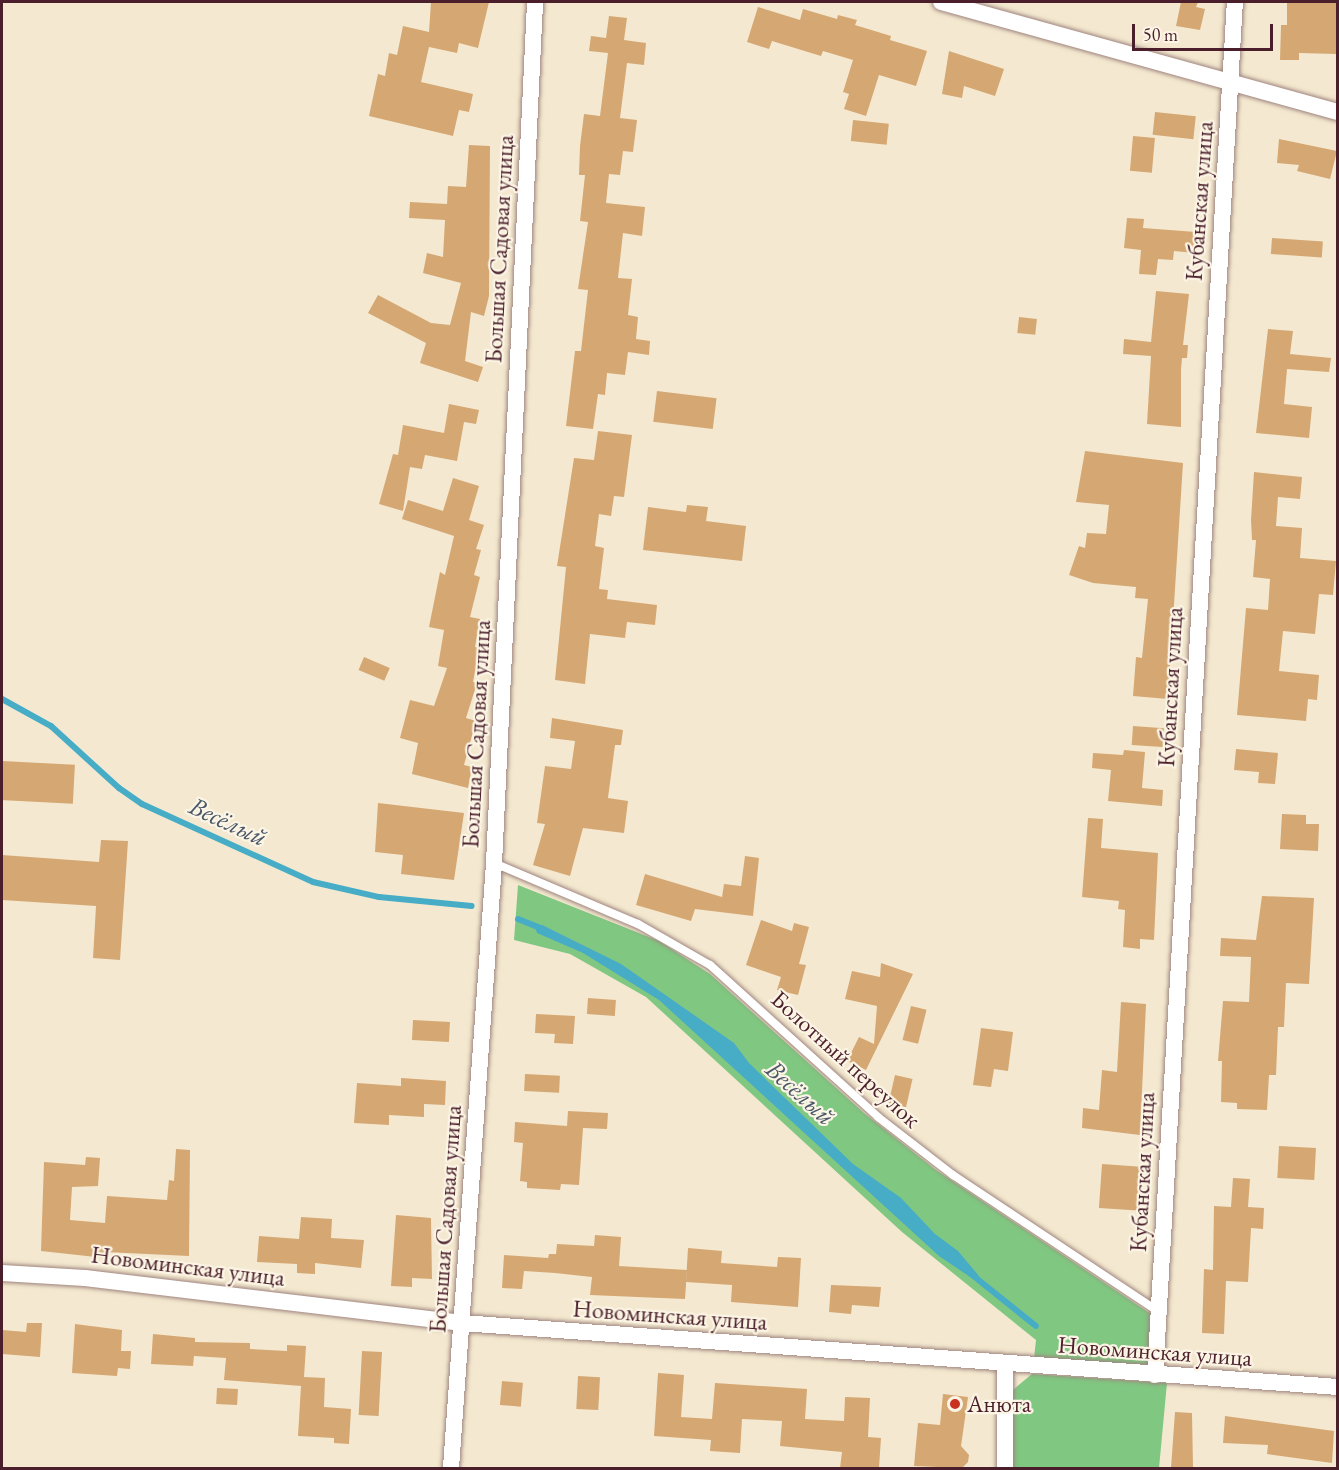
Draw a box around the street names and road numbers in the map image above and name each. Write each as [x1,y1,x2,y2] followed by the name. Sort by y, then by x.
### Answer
[1179,120,1219,282] street label: Кубанская улица
[479,134,519,364] street label: Большая Садовая улица
[1151,606,1189,768] street label: Кубанская улица
[456,619,496,849] street label: Большая Садовая улица
[765,984,927,1134] street label: Болотный переулок
[1123,1091,1161,1253] street label: Кубанская улица
[423,1104,467,1334] street label: Большая Садовая улица
[89,1240,287,1292] street label: Новоминская улица
[572,1294,768,1336] street label: Новоминская улица
[1057,1330,1253,1372] street label: Новоминская улица

